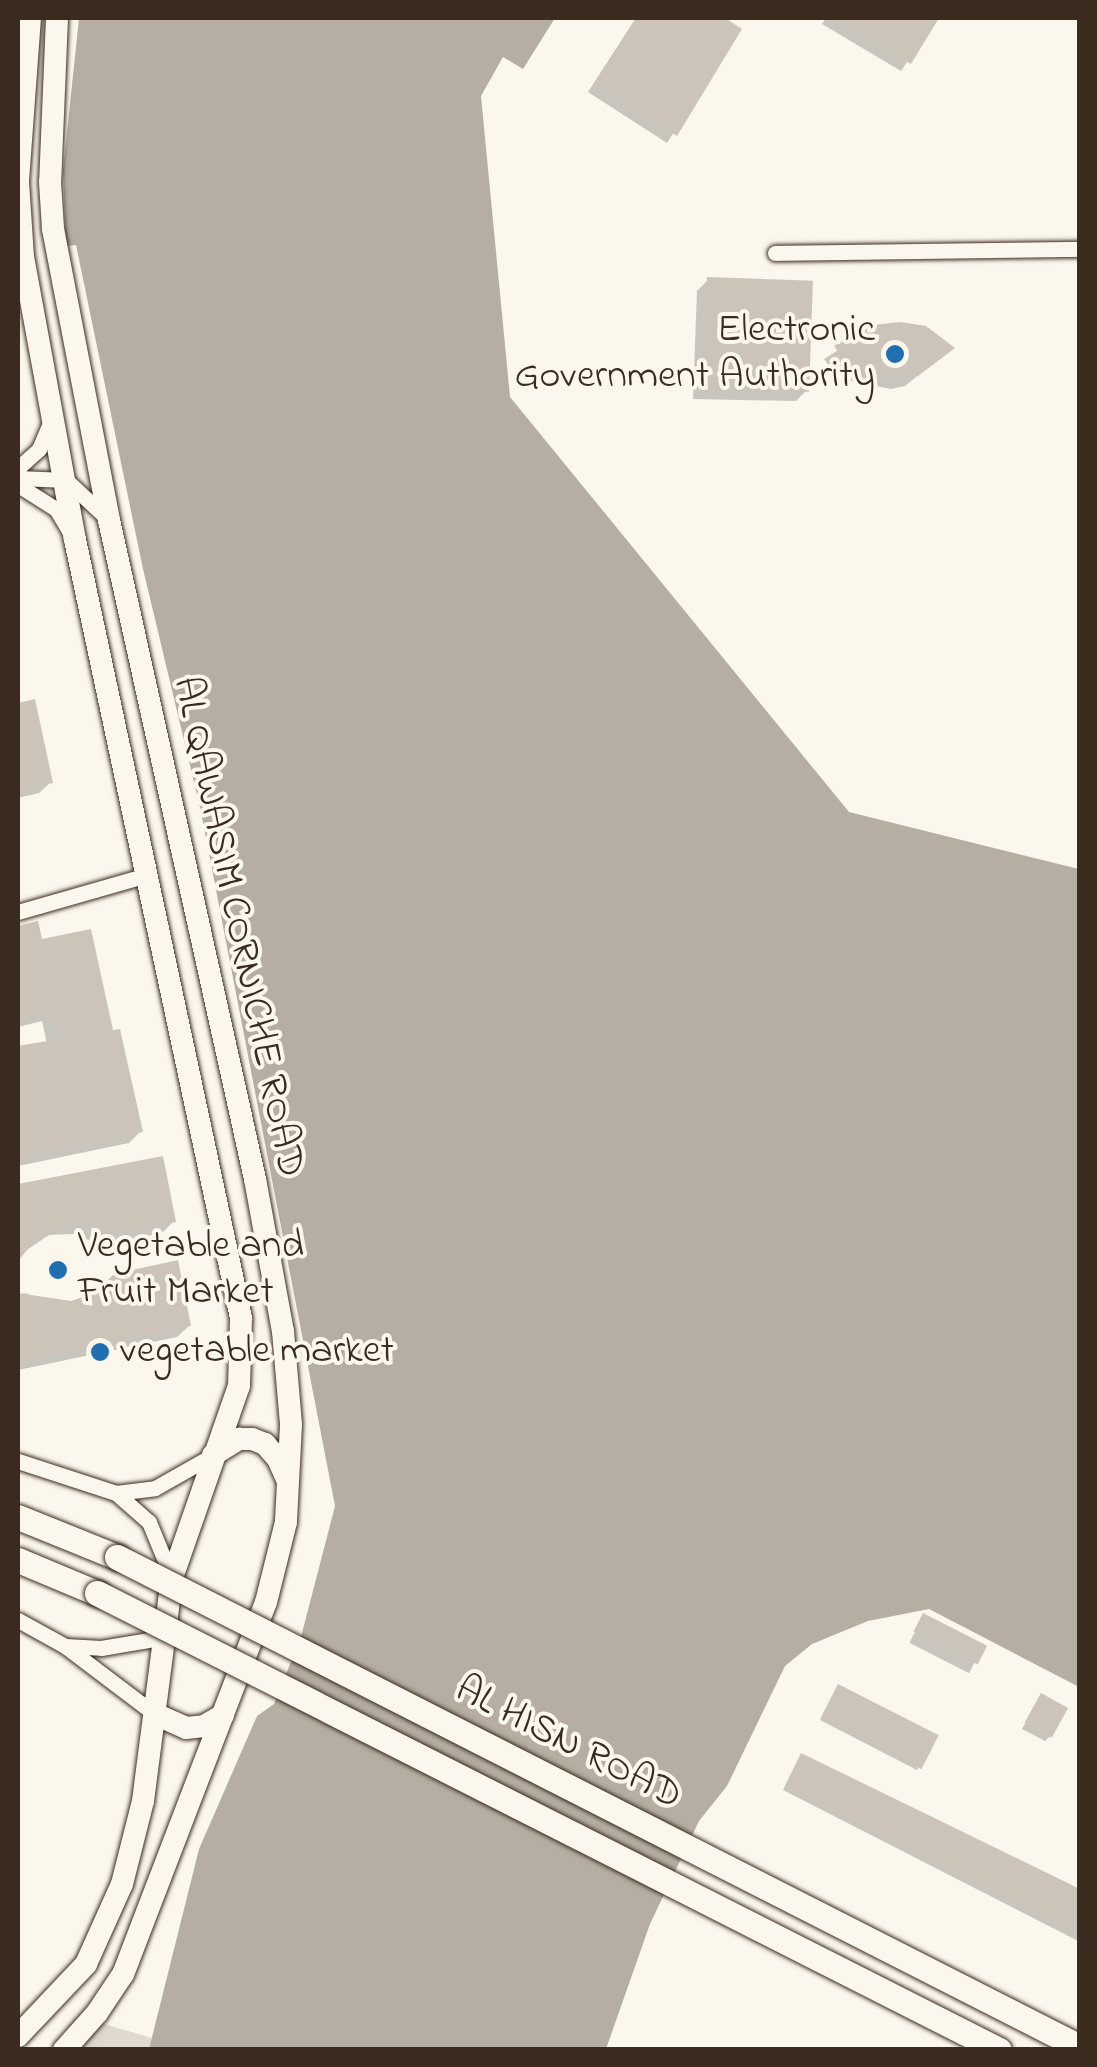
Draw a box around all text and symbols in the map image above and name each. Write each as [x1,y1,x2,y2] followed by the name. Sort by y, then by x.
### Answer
[514,307,875,401] place label: Electronic Government Authority
[884,343,906,365] marker: Electronic Government Authority
[160,672,314,1182] street label: AL QAWASIM CORNICHE ROAD
[78,1223,304,1317] place label: Vegetable and Fruit Market
[47,1259,69,1281] marker: Vegetable and Fruit Market
[120,1328,394,1376] place label: vegetable market
[89,1341,111,1363] marker: vegetable market
[447,1666,689,1822] street label: AL HISN ROAD

